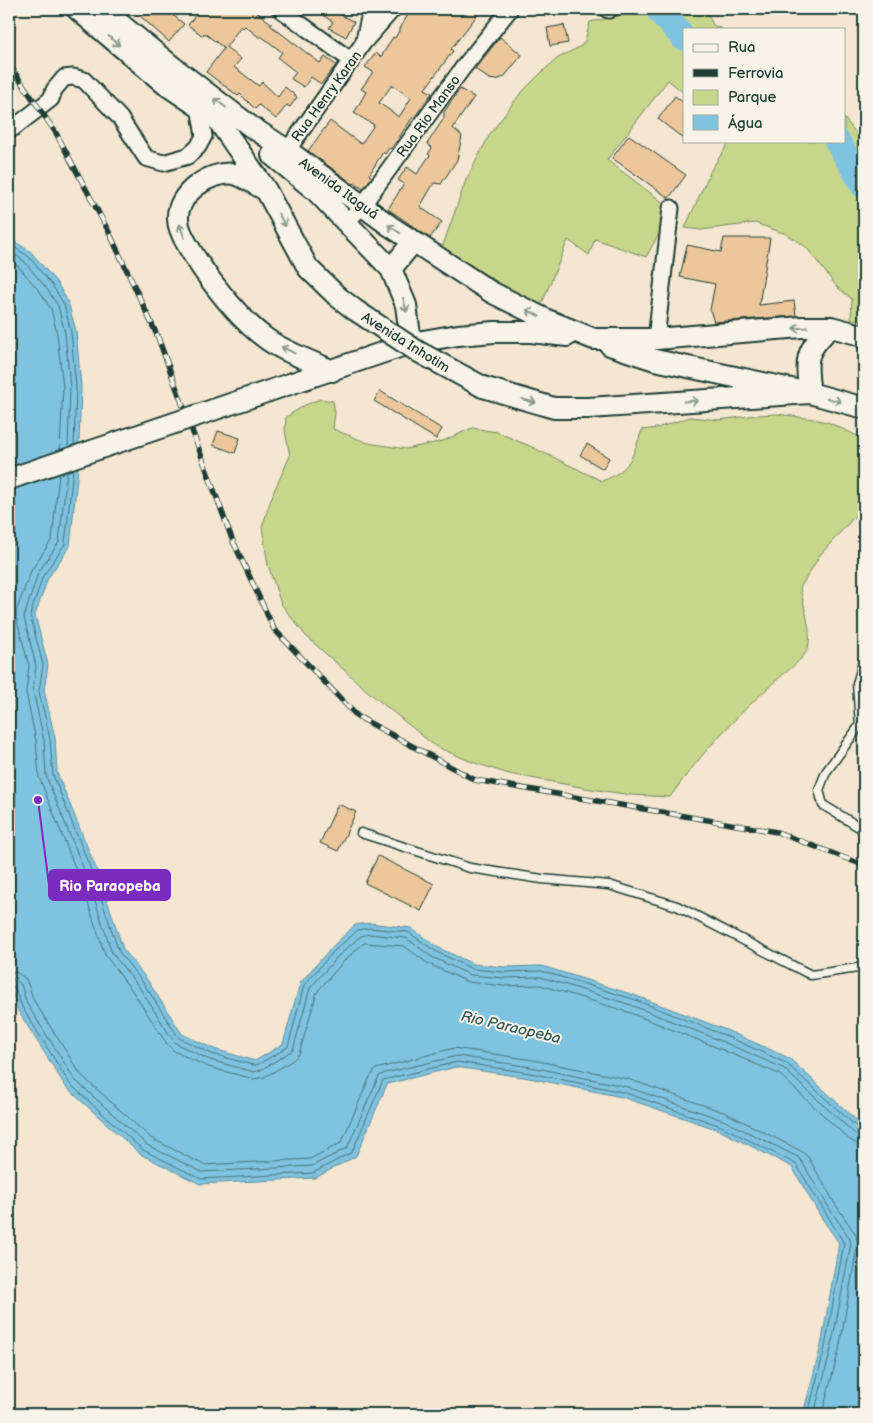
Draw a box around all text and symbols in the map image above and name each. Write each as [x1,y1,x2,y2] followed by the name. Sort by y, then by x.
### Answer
[683,28,846,142] legend
[107,35,120,46] one-way arrow
[728,38,756,57] text: Rua
[288,47,365,145] street label: Rua Henry Karan
[728,64,784,83] text: Ferrovia
[393,72,464,161] street label: Rua Rio Manso
[728,88,777,107] text: Parque
[214,98,227,109] one-way arrow
[728,114,763,133] text: Água
[296,154,382,223] street label: Avenida Itaguá
[277,212,287,227] one-way arrow
[177,224,186,239] one-way arrow
[387,224,401,234] one-way arrow
[400,297,410,313] one-way arrow
[358,308,453,376] street label: Avenida Inhotim
[526,308,541,317] one-way arrow
[792,323,808,332] one-way arrow
[281,345,296,354] one-way arrow
[826,396,842,405] one-way arrow
[521,397,537,407] one-way arrow
[682,397,698,406] one-way arrow
[49,870,170,900] callout: Rio Paraopeba
[59,877,161,896] text: Rio Paraopeba
[459,1007,563,1048] water label: Rio Paraopeba

